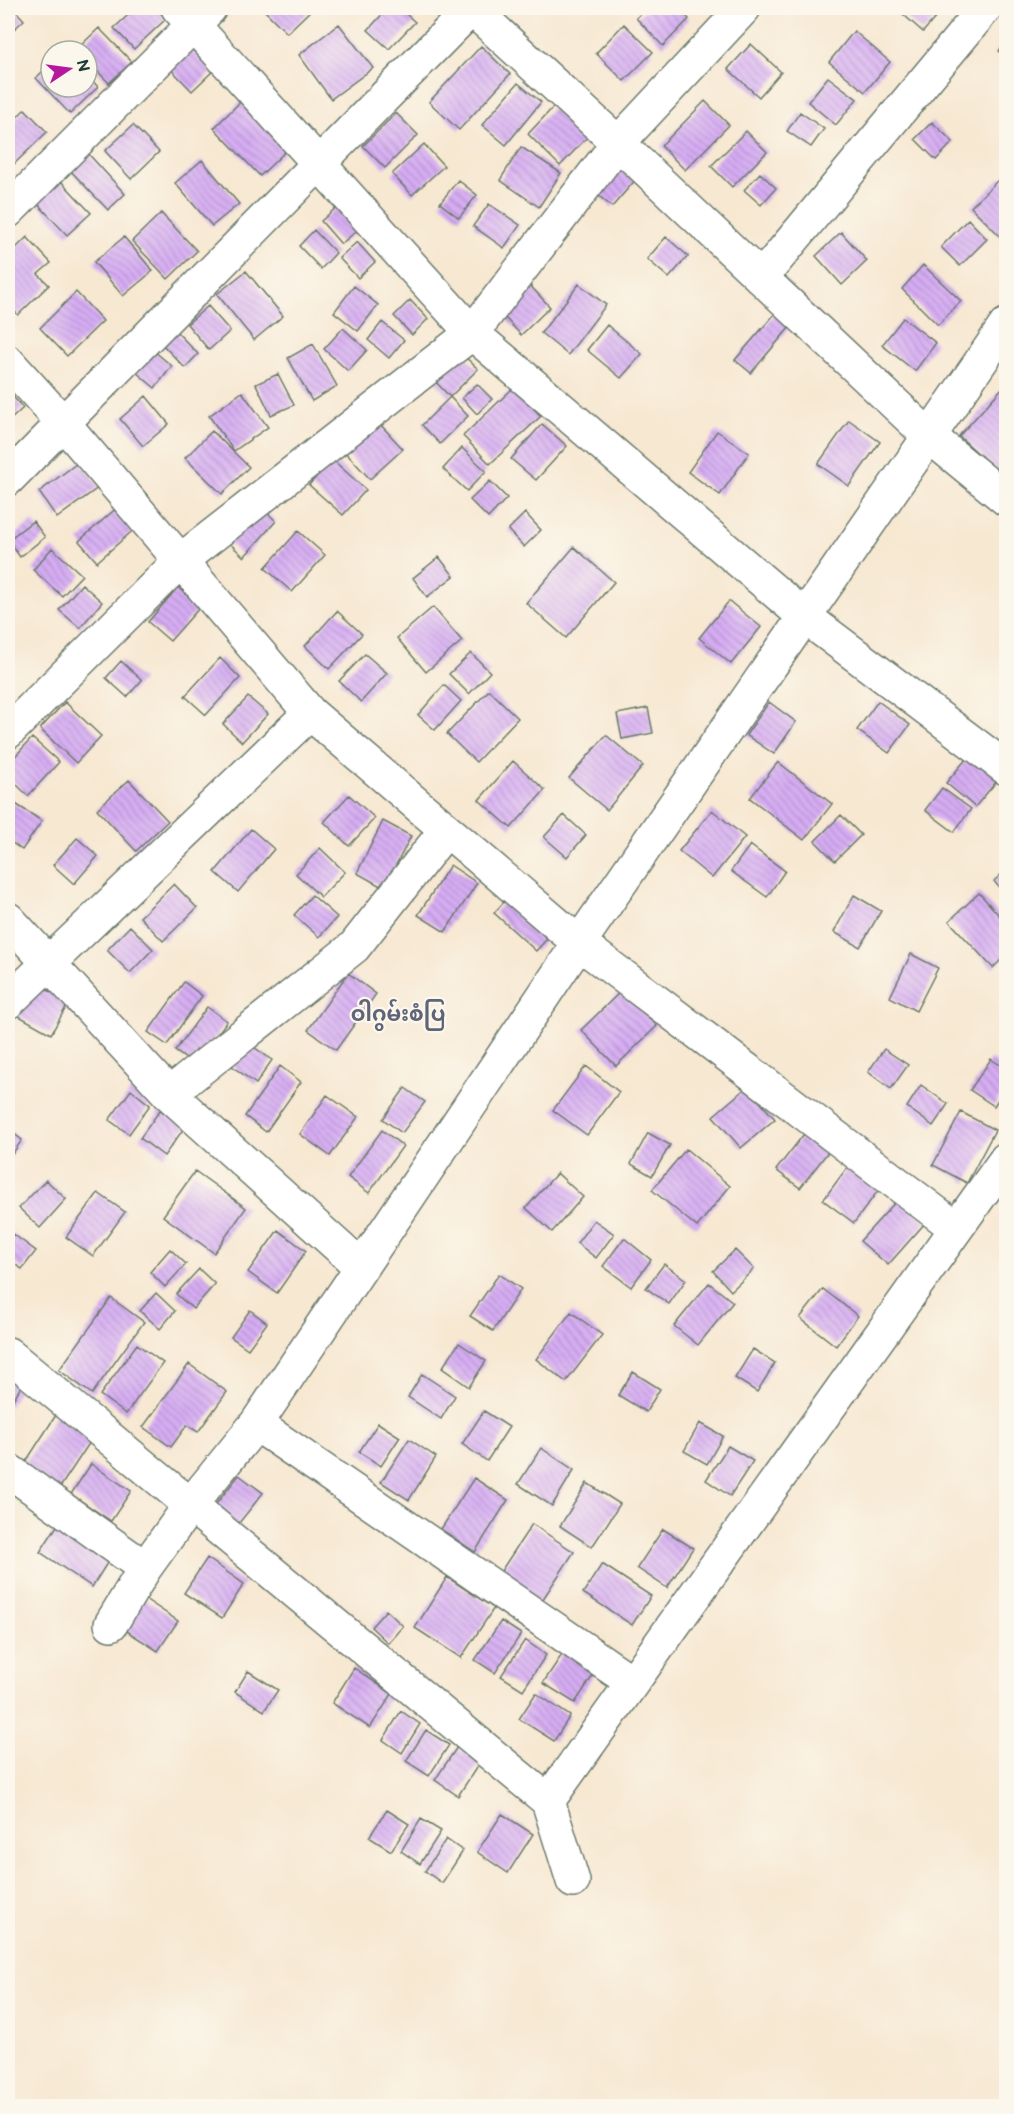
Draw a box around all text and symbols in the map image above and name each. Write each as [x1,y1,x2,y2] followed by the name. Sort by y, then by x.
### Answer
[39,39,99,99] north arrow
[72,58,93,74] text: N
[351,998,445,1031] district label: ဝါဂွမ်းစံပြ

